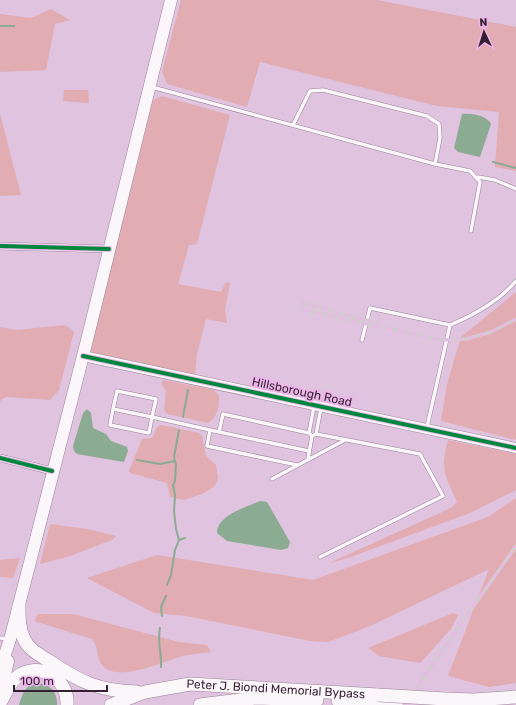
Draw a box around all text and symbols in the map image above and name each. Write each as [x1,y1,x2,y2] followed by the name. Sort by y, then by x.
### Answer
[464,12,504,52] north arrow
[479,16,488,29] text: N
[251,375,353,409] street label: Hillsborough Road
[14,667,107,693] scale bar
[20,674,54,688] text: 100 m
[186,677,365,701] street label: Peter J. Biondi Memorial Bypass

